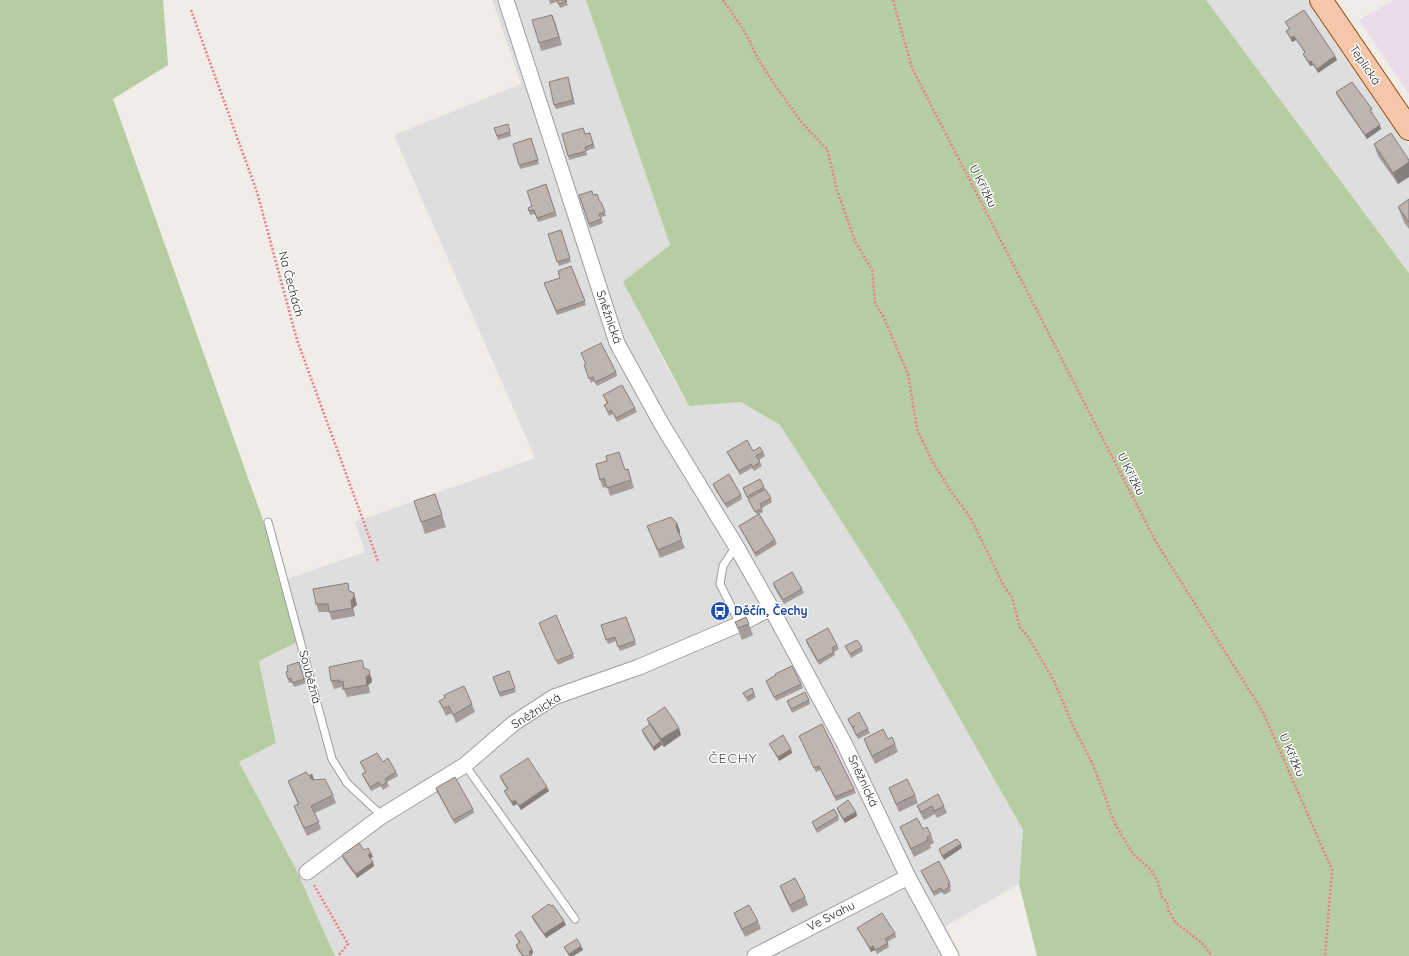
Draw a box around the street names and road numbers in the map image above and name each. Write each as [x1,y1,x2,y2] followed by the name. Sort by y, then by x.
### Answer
[1347,42,1384,88] street label: Teplická
[966,162,1001,210] street label: U Křížku
[276,249,307,318] street label: Na Čechách
[593,288,626,346] street label: Sněžnická
[1114,450,1149,498] street label: U Křížku
[296,648,325,705] street label: Souběžná
[508,689,563,732] street label: Sněžnická
[1276,731,1309,779] street label: U Křížku
[845,752,882,809] street label: Sněžnická
[804,897,857,934] street label: Ve Svahu

